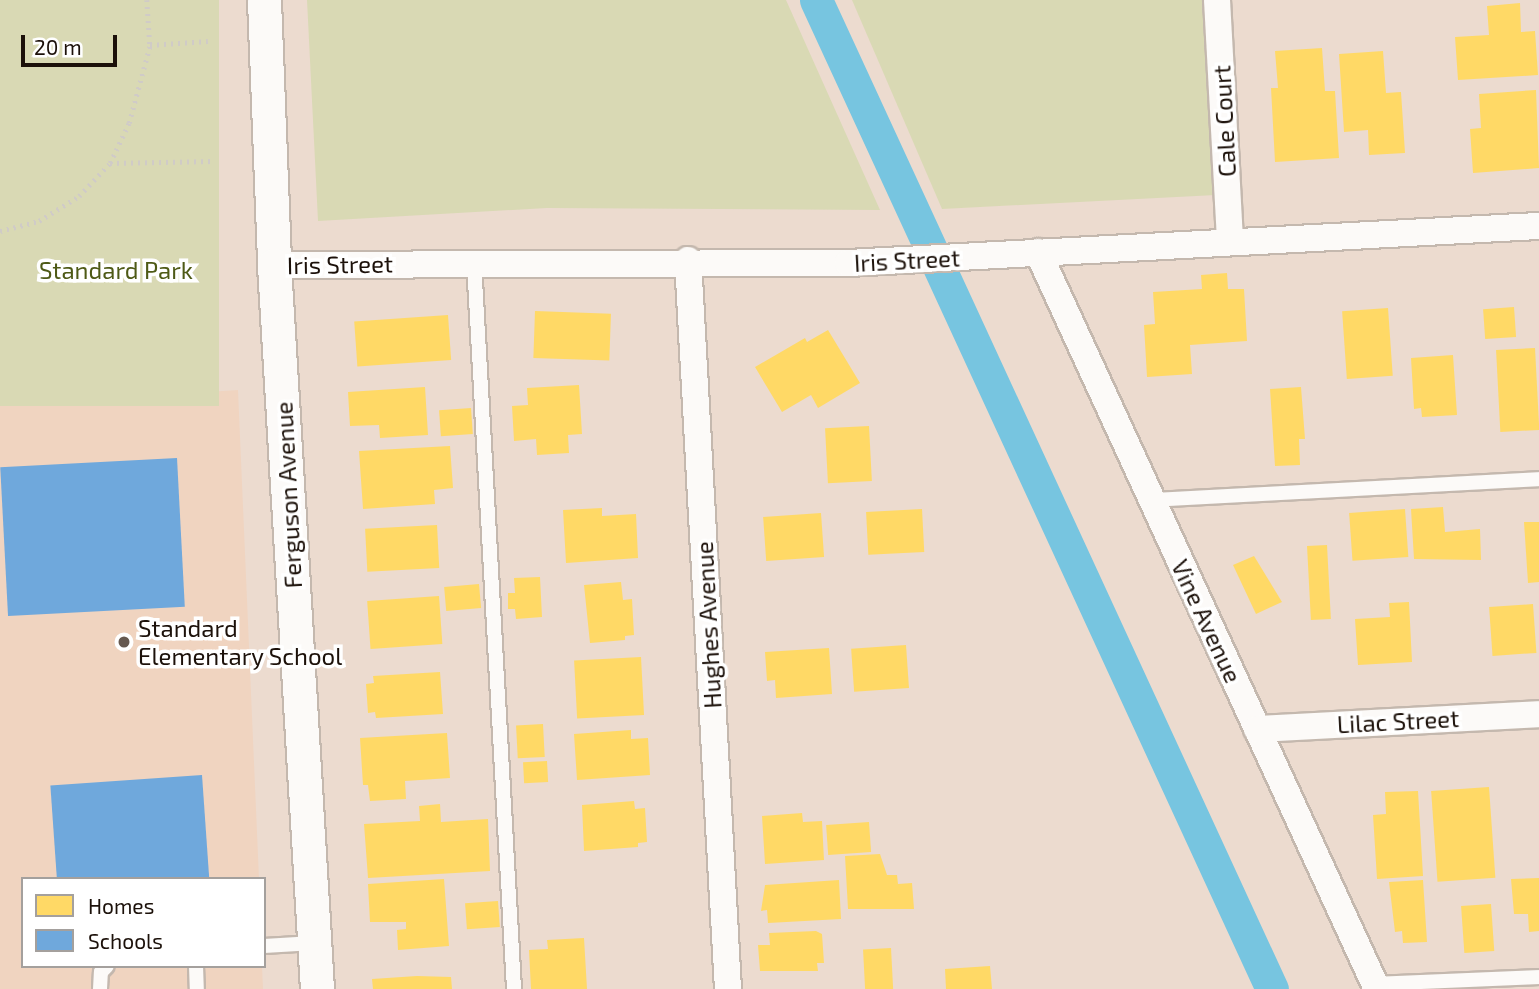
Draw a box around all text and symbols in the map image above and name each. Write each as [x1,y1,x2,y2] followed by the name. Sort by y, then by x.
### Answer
[24,21,121,65] scale bar
[34,34,82,59] text: 20 m
[1207,64,1241,178] street label: Cale Court
[853,243,961,277] street label: Iris Street
[287,249,393,279] street label: Iris Street
[39,256,193,284] park label: Standard Park
[269,401,307,589] street label: Ferguson Avenue
[689,540,727,710] street label: Hughes Avenue
[1166,555,1248,687] street label: Vine Avenue
[138,614,343,670] place label: Standard Elementary School
[116,634,132,650] marker: Standard Elementary School
[1336,703,1460,739] street label: Lilac Street
[21,877,266,968] legend
[88,893,154,918] text: Homes
[88,928,163,953] text: Schools

